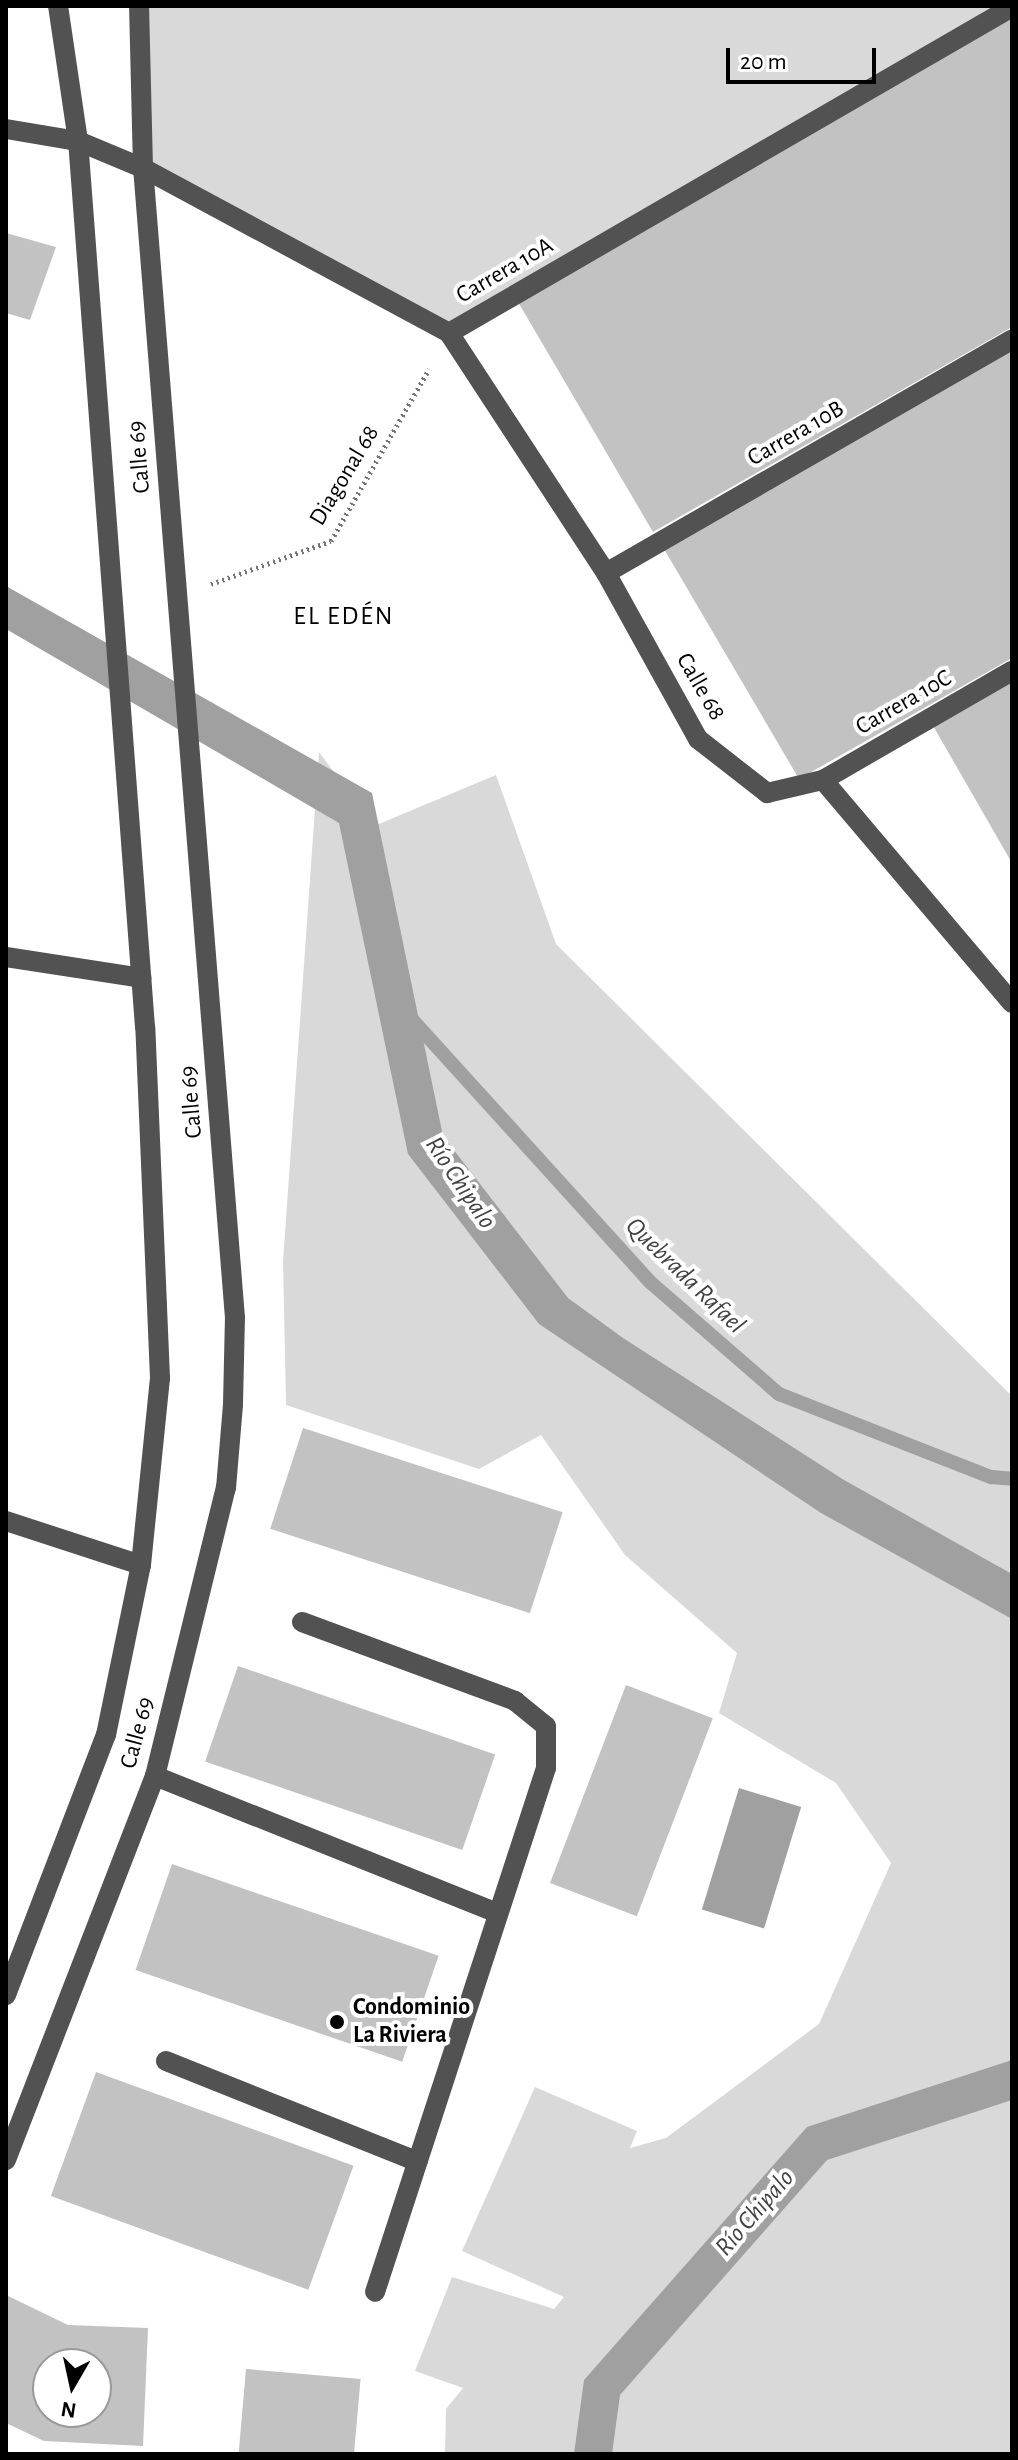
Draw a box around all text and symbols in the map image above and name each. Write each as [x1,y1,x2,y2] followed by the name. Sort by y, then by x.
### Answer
[730,32,880,82] scale bar
[740,50,787,74] text: 20 m
[451,232,559,310] street label: Carrera 10A
[743,395,849,473] street label: Carrera 10B
[122,419,158,495] street label: Calle 69
[304,421,386,531] street label: Diagonal 68
[293,601,395,633] district label: EL EDÉN
[669,648,731,726] street label: Calle 68
[851,664,957,742] street label: Carrera 10C
[174,1064,210,1140] street label: Calle 69
[418,1131,502,1235] water label: Río Chipalo
[619,1211,751,1341] water label: Quebrada Rafael
[115,1694,161,1772] street label: Calle 69
[353,1994,470,2050] place label: Condominio La Riviera
[328,2013,346,2031] marker: Condominio La Riviera
[709,2163,801,2263] water label: Río Chipalo
[32,2348,112,2428] north arrow
[59,2398,78,2422] text: N

